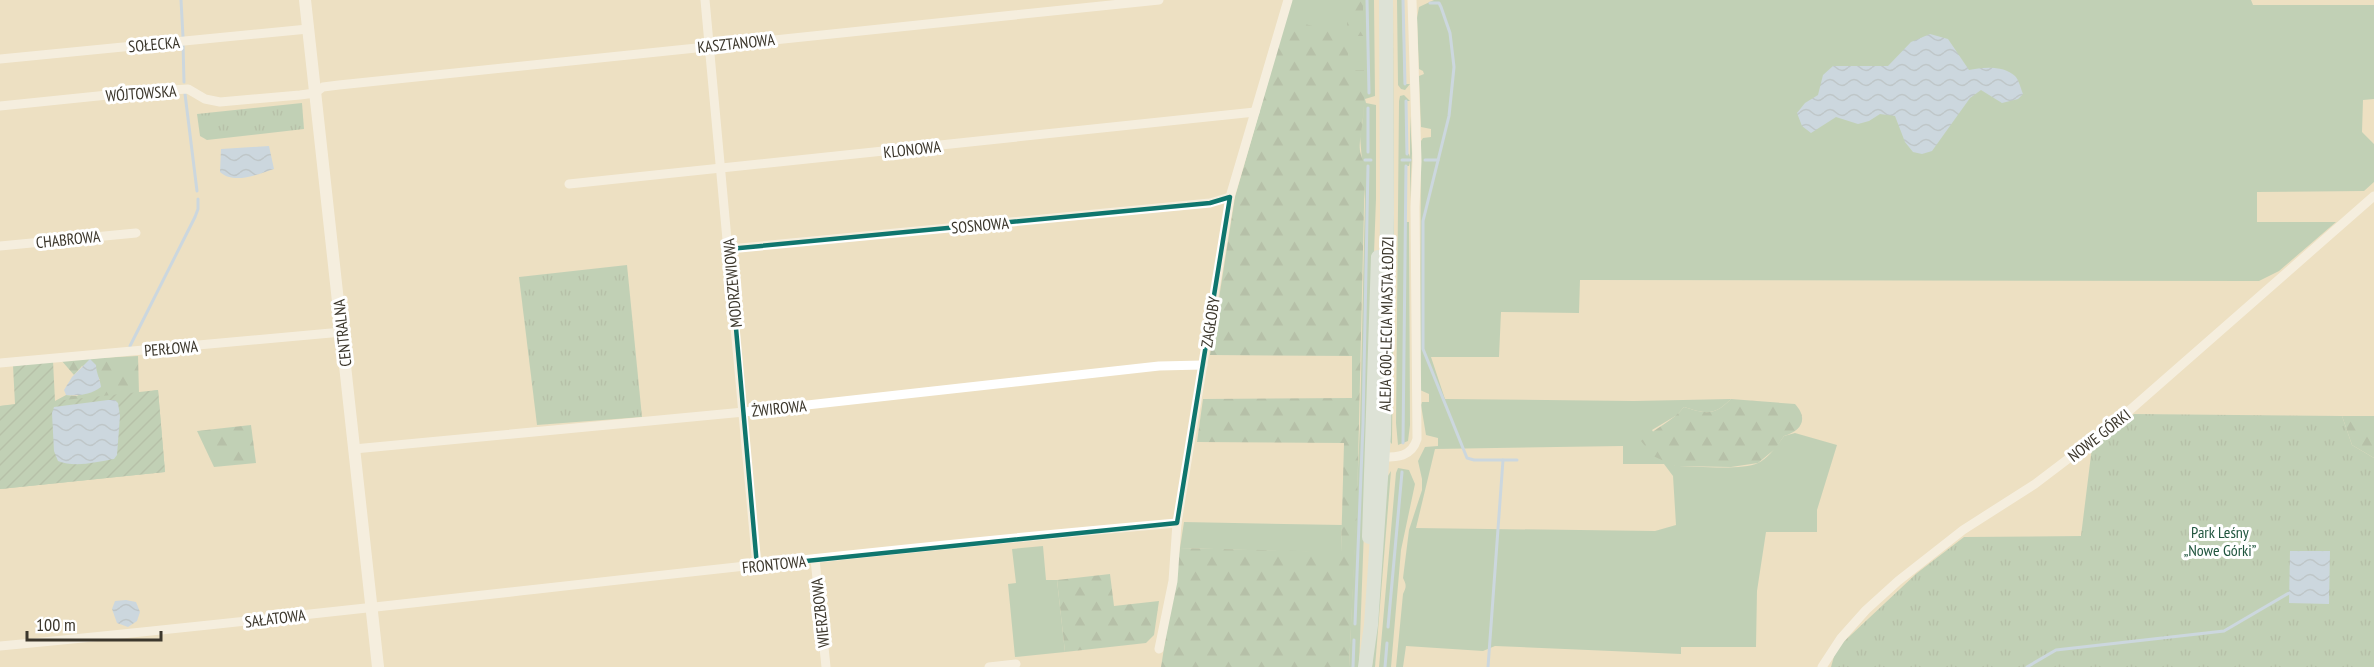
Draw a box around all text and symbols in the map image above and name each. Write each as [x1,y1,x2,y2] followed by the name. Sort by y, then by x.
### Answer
[696,29,776,57] street label: KASZTANOWA
[127,32,181,56] street label: SOŁECKA
[105,81,177,105] street label: WÓJTOWSKA
[882,136,942,162] street label: KLONOWA
[950,212,1010,237] street label: SOSNOWA
[35,226,102,252] street label: CHABROWA
[1374,236,1398,412] street label: ALEJA 600-LECIA MIASTA ŁODZI
[718,237,746,328] street label: MODRZEWIOWA
[1196,294,1224,349] street label: ZAGŁOBY
[328,298,355,368] street label: CENTRALNA
[143,336,199,360] street label: PERŁOWA
[751,395,808,421] street label: ŻWIROWA
[2064,404,2134,466] street label: NOWE GÓRKI
[2184,522,2257,560] park label: Park Leśny „Nowe Górki”
[741,551,807,577] street label: FRONTOWA
[806,577,834,649] street label: WIERZBOWA
[27,604,160,642] scale bar
[244,604,307,632] street label: SAŁATOWA
[36,613,76,636] text: 100 m

